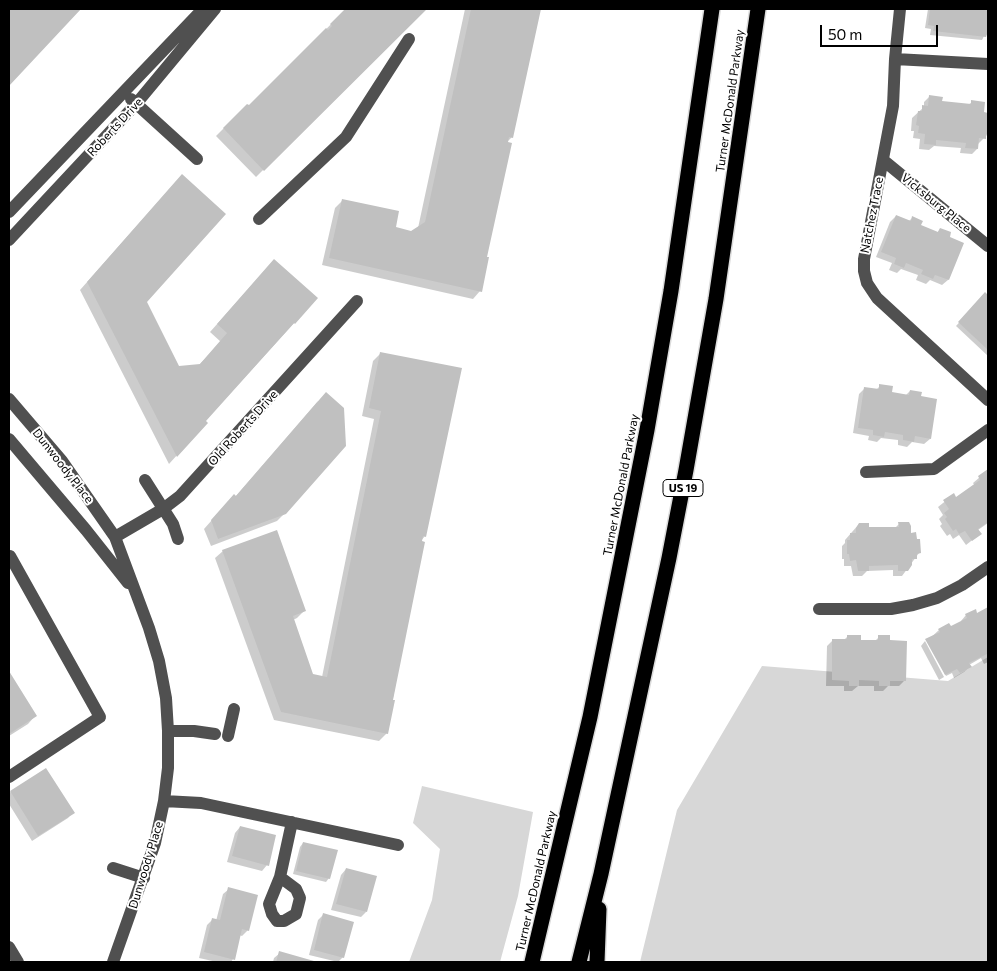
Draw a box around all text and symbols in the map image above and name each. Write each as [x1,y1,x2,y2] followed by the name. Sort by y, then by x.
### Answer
[822,15,940,47] scale bar
[828,25,862,43] text: 50 m
[713,29,747,173] street label: Turner McDonald Parkway
[84,95,146,159] street label: Roberts Drive
[898,170,974,236] street label: Vicksburg Place
[858,176,886,254] street label: Natchez Trace
[205,387,281,469] street label: Old Roberts Drive
[600,413,642,557] street label: Turner McDonald Parkway
[29,426,97,506] street label: Dunwoody Place
[663,479,703,496] road number: US 19
[513,809,559,953] street label: Turner McDonald Parkway
[126,820,166,910] street label: Dunwoody Place

